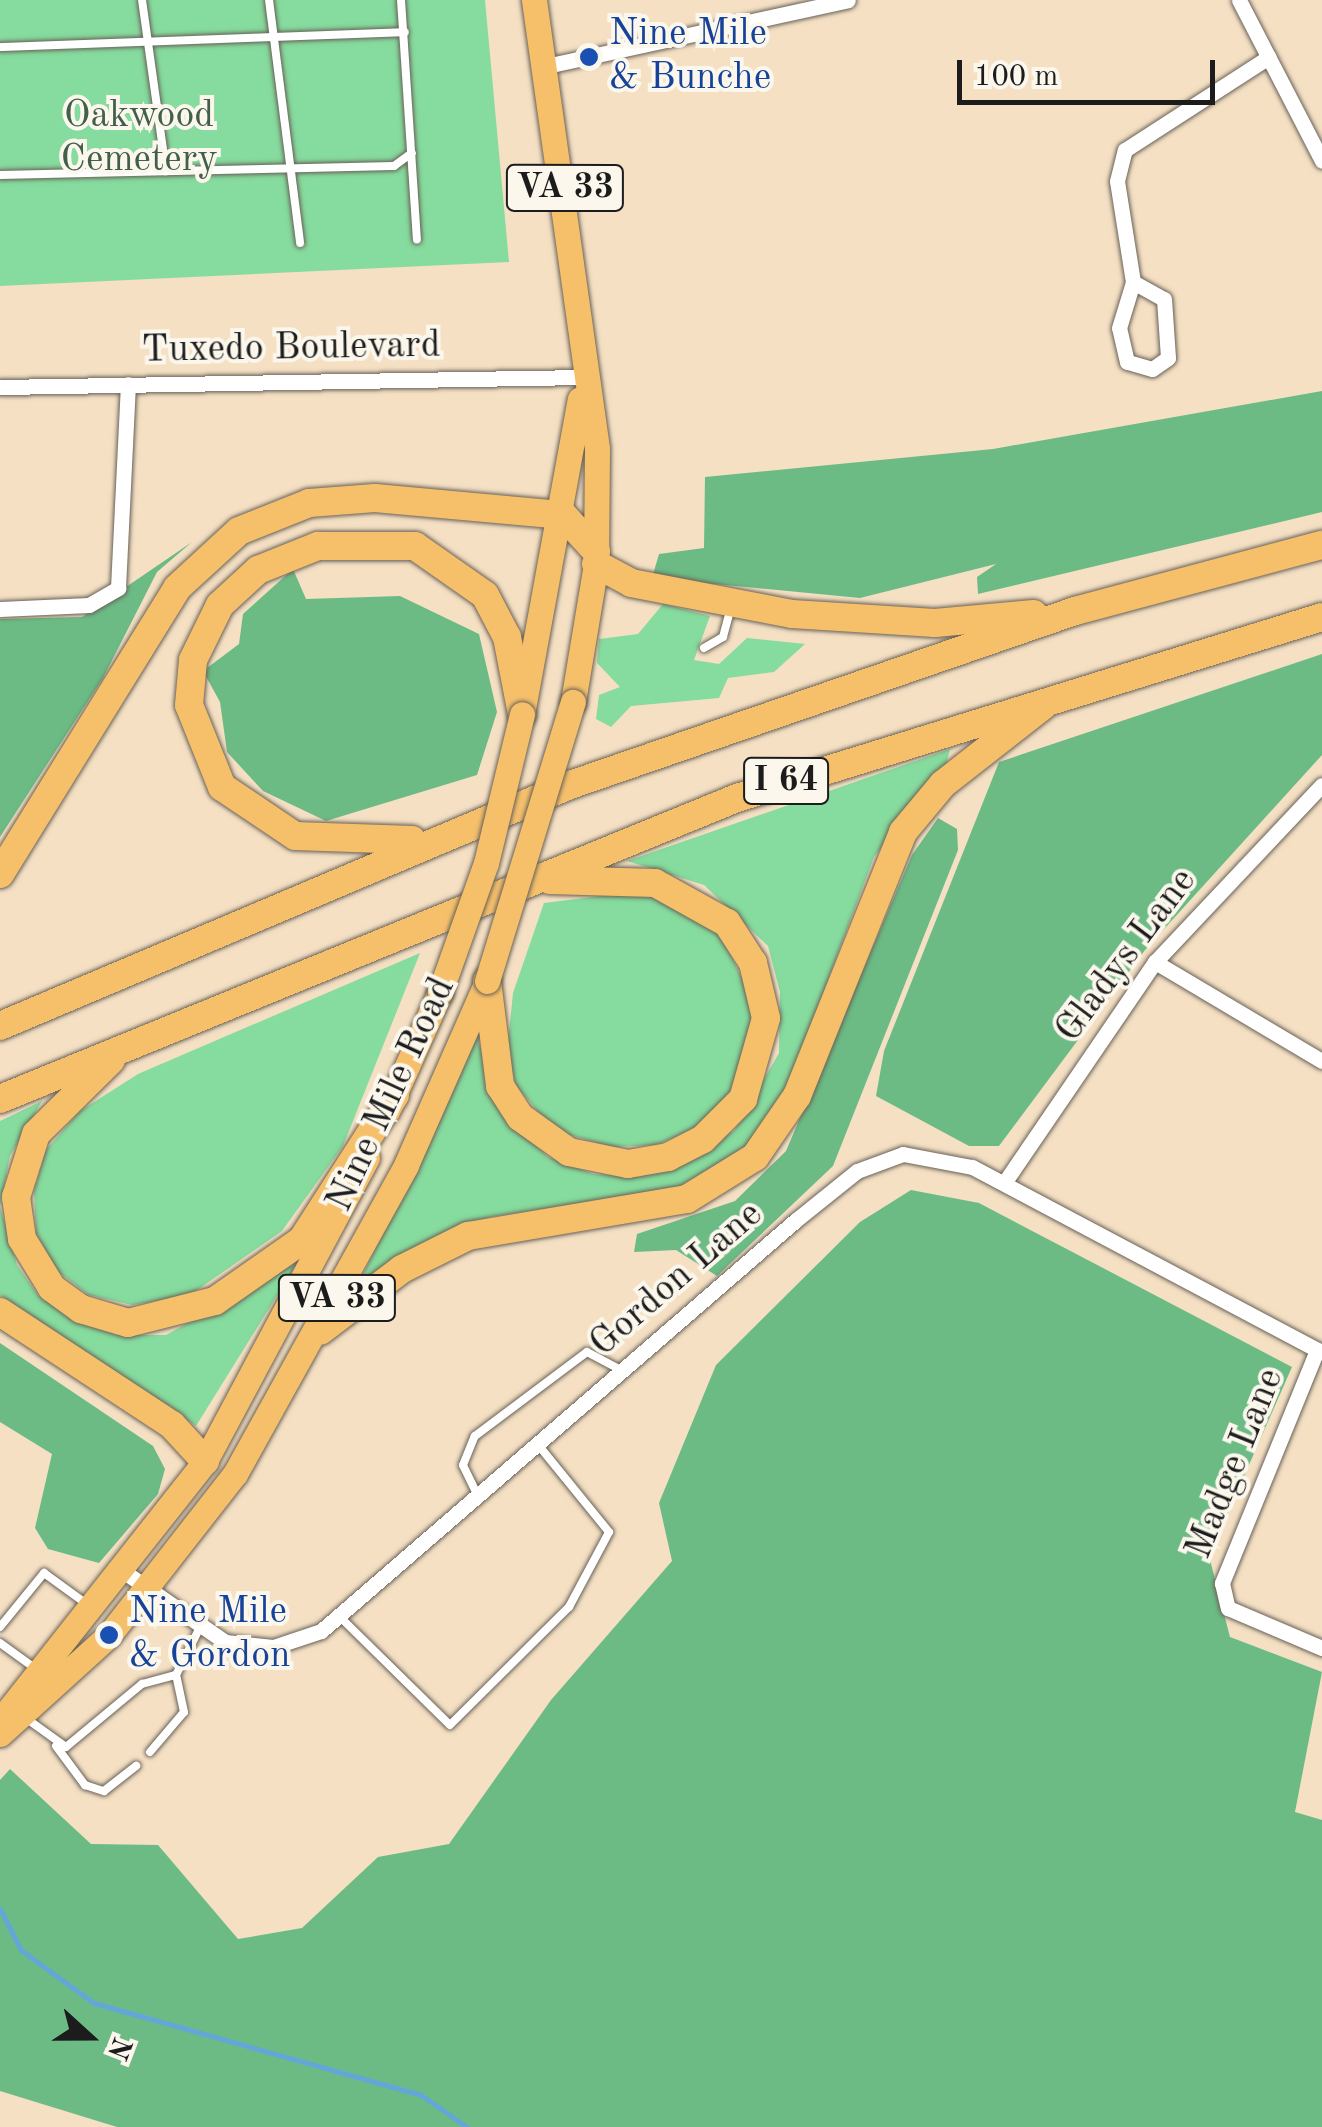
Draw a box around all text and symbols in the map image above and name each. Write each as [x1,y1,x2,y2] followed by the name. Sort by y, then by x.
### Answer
[609,12,771,101] place label: Nine Mile & Bunche
[962,40,1220,102] scale bar
[578,46,600,68] marker: Nine Mile & Bunche
[974,62,1058,92] text: 100 m
[60,94,218,183] park label: Oakwood Cemetery
[505,158,625,218] road number: VA 33
[141,324,441,374] street label: Tuxedo Boulevard
[741,751,831,811] road number: I 64
[1047,860,1207,1052] street label: Gladys Lane
[318,971,466,1219] street label: Nine Mile Road
[581,1193,773,1367] street label: Gordon Lane
[277,1268,397,1328] road number: VA 33
[1177,1362,1295,1566] street label: Madge Lane
[129,1590,290,1680] place label: Nine Mile & Gordon
[98,1624,120,1646] marker: Nine Mile & Gordon
[40,1987,140,2087] north arrow
[101,2033,135,2063] text: N

